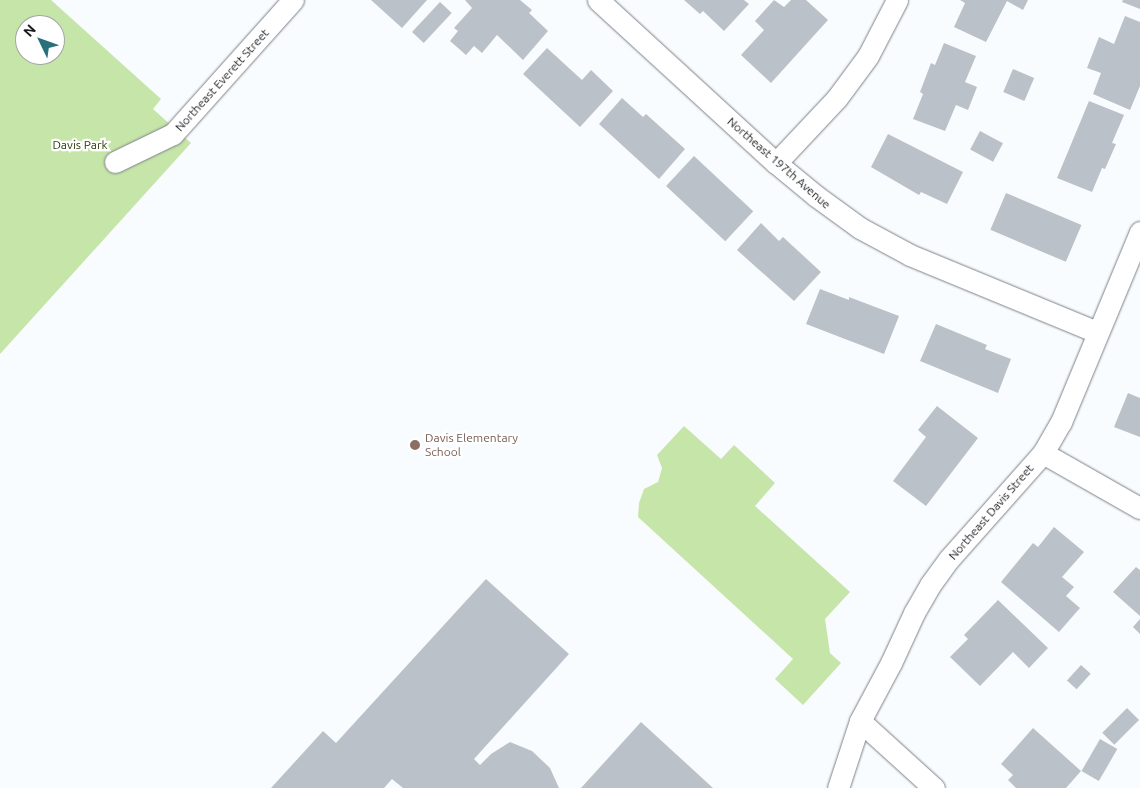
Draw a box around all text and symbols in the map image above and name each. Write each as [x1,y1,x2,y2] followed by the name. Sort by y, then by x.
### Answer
[15,15,65,65] north arrow
[20,21,39,40] text: N
[172,26,272,134] street label: Northeast Everett Street
[724,114,834,212] street label: Northeast 197th Avenue
[52,138,108,152] park label: Davis Park
[425,431,518,459] place label: Davis Elementary School
[409,439,421,451] marker: Davis Elementary School
[946,461,1036,563] street label: Northeast Davis Street

